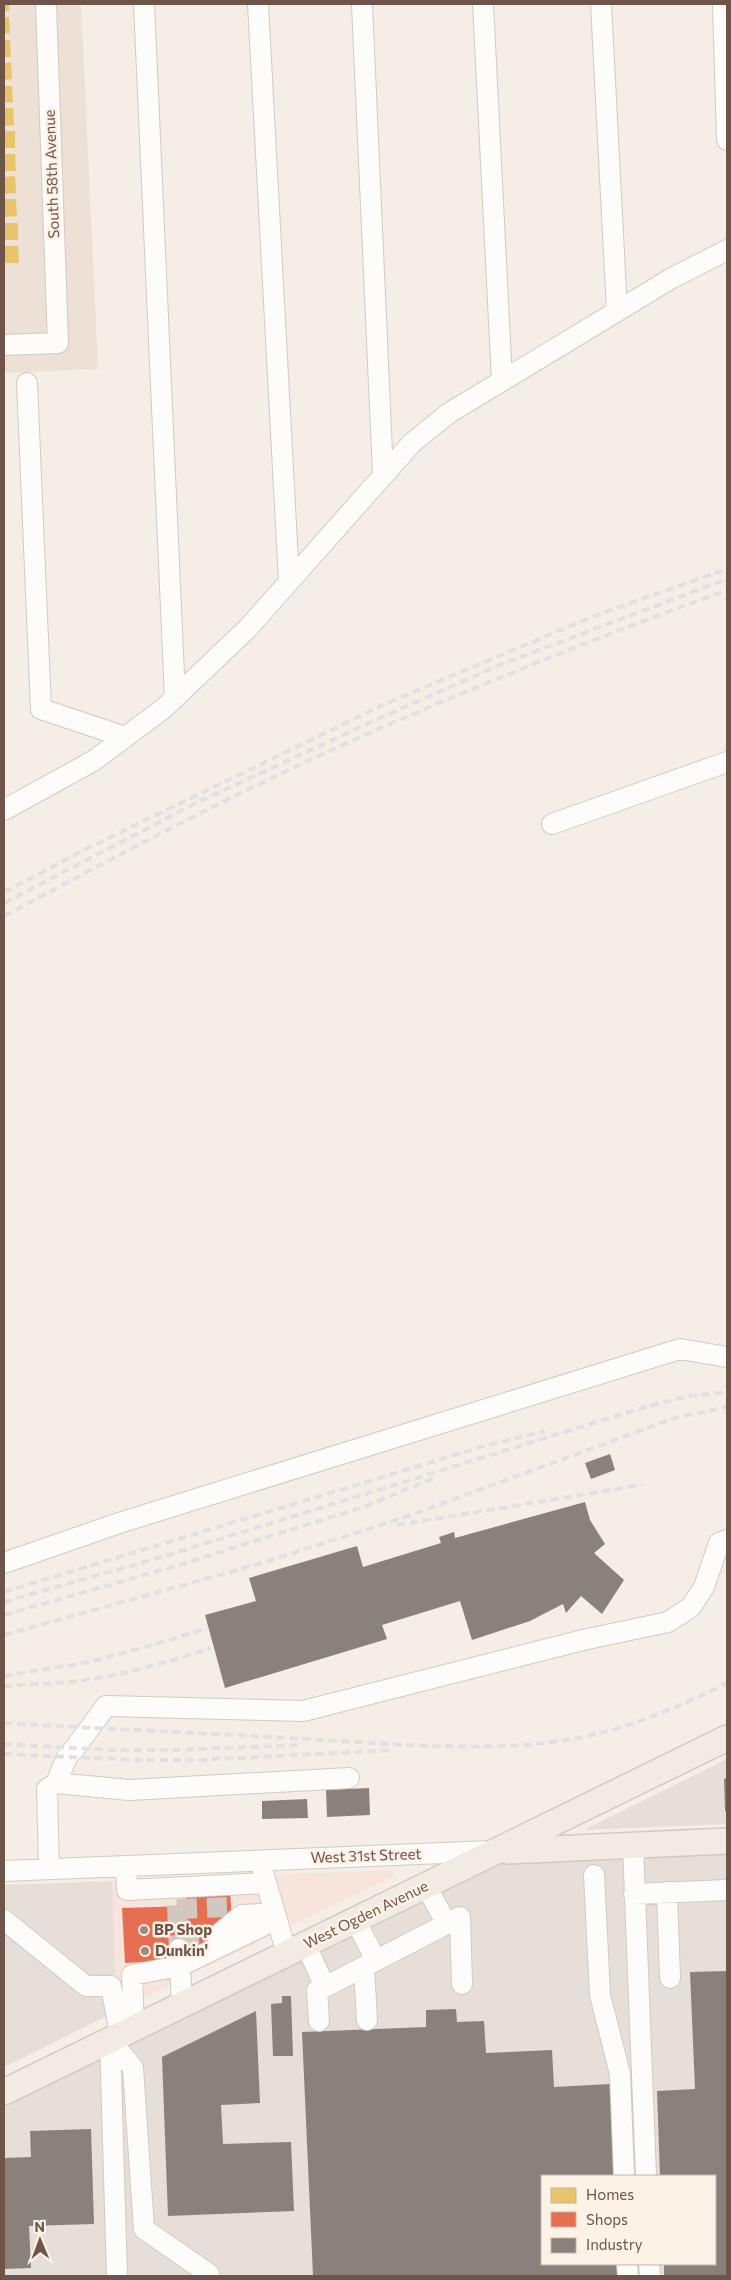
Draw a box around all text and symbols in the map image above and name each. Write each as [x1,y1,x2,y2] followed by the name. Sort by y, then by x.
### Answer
[40,109,62,239] street label: South 58th Avenue
[310,1844,422,1866] street label: West 31st Street
[300,1876,431,1952] street label: West Ogden Avenue
[154,1920,212,1938] place label: BP Shop
[138,1924,150,1936] marker: BP Shop
[155,1941,208,1959] place label: Dunkin'
[139,1945,151,1957] marker: Dunkin'
[541,2175,716,2265] legend
[586,2185,634,2203] text: Homes
[586,2210,628,2228] text: Shops
[15,2215,65,2265] north arrow
[34,2218,45,2235] text: N
[586,2235,643,2253] text: Industry

